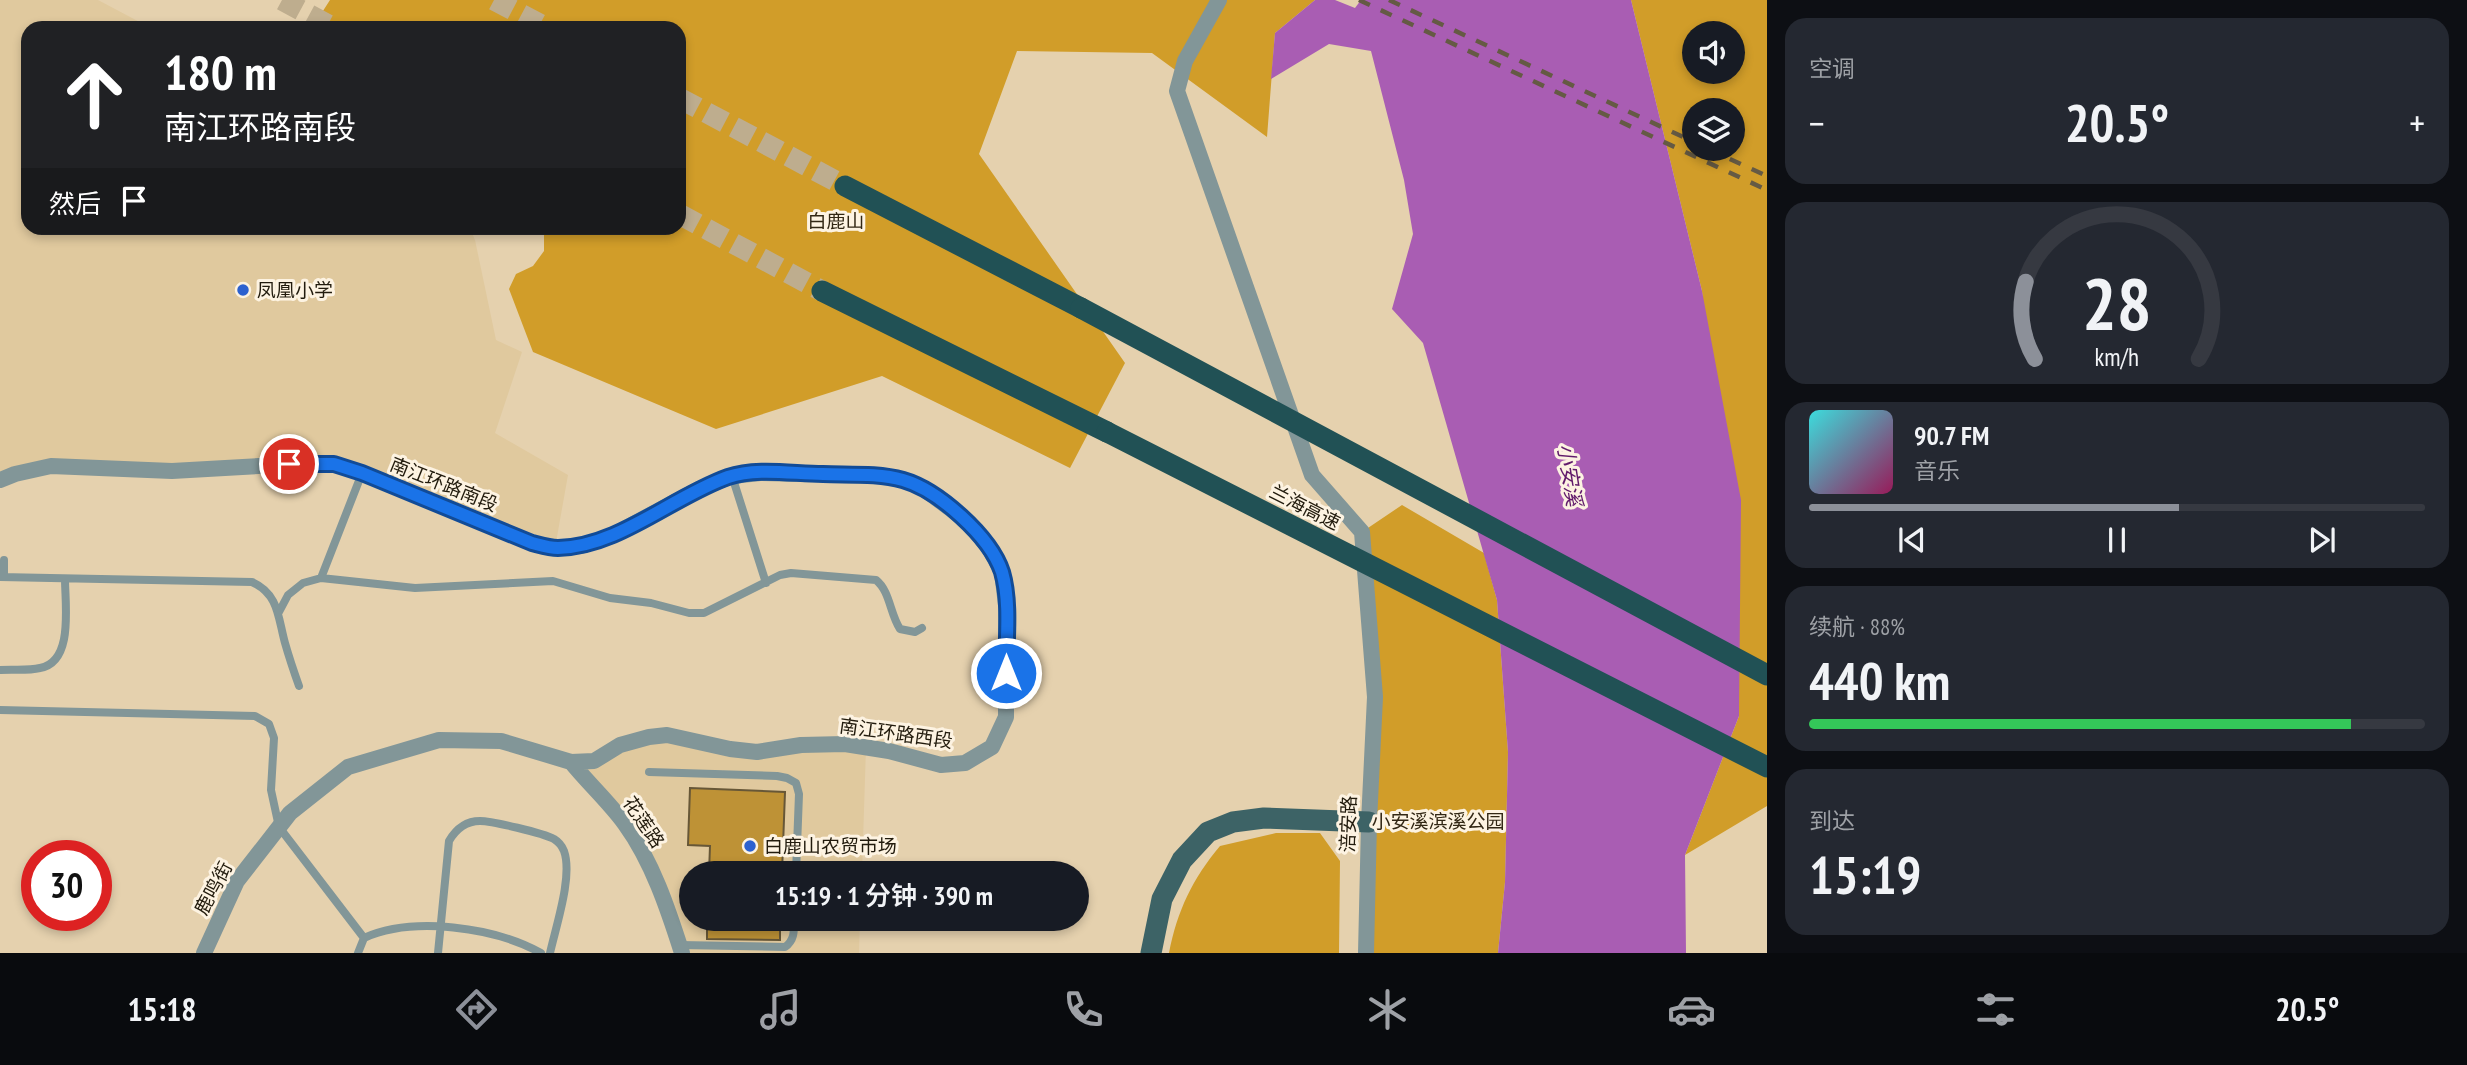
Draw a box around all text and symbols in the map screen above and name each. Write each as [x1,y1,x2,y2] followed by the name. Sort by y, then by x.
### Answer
[1682,21,1745,161] map controls
[1682,21,1745,84] button: sound
[164,40,277,104] text: 180 m
[49,49,140,140] icon: ahead
[1809,54,1855,83] text: 空调
[2065,89,2169,156] text: 20.5°
[1682,98,1745,161] button: layers
[1809,98,1825,147] text: −
[2409,98,2425,147] text: +
[164,106,356,148] text: 南江环路南段
[115,182,153,220] icon: arrive
[49,187,101,220] text: 然后
[807,209,865,233] park label: 白鹿山
[2082,255,2152,349] text: 28
[257,278,333,302] place label: 凤凰小学
[235,282,251,298] marker: 凤凰小学
[2095,341,2139,373] text: km/h
[1914,419,1989,452] text: 90.7 FM
[259,434,319,494] pin
[1552,442,1589,510] water label: 小安溪
[270,445,308,483] icon: arrive
[387,452,501,516] street label: 南江环路南段
[1914,456,1960,485] text: 音乐
[1266,479,1344,535] street label: 兰海高速
[1893,521,1931,559] icon: previous
[2098,521,2136,559] icon: pause
[2303,521,2341,559] icon: next
[1809,612,1905,641] text: 续航 · 88%
[969,636,1043,710] position arrow
[1809,647,1950,714] text: 440 km
[838,713,954,753] street label: 南江环路西段
[618,792,670,852] street label: 花莲路
[1335,795,1361,853] street label: 涪安路
[1809,806,1855,835] text: 到达
[1371,809,1505,833] park label: 小安溪滨溪公园
[764,834,897,858] place label: 白鹿山农贸市场
[742,838,758,854] marker: 白鹿山农贸市场
[21,840,112,931] speed limit sign: 30
[1809,841,1921,908] text: 15:19
[189,857,237,919] street label: 鹿鸣街
[775,879,993,912] text: 15:19 · 1 分钟 · 390 m
[452,985,501,1034] icon: directions
[756,985,805,1034] icon: music
[1059,985,1108,1034] icon: phone
[1363,985,1412,1034] icon: climate
[1667,985,1716,1034] icon: car
[1971,985,2020,1034] icon: filters
[127,988,197,1030] text: 15:18
[2275,988,2339,1030] text: 20.5°

